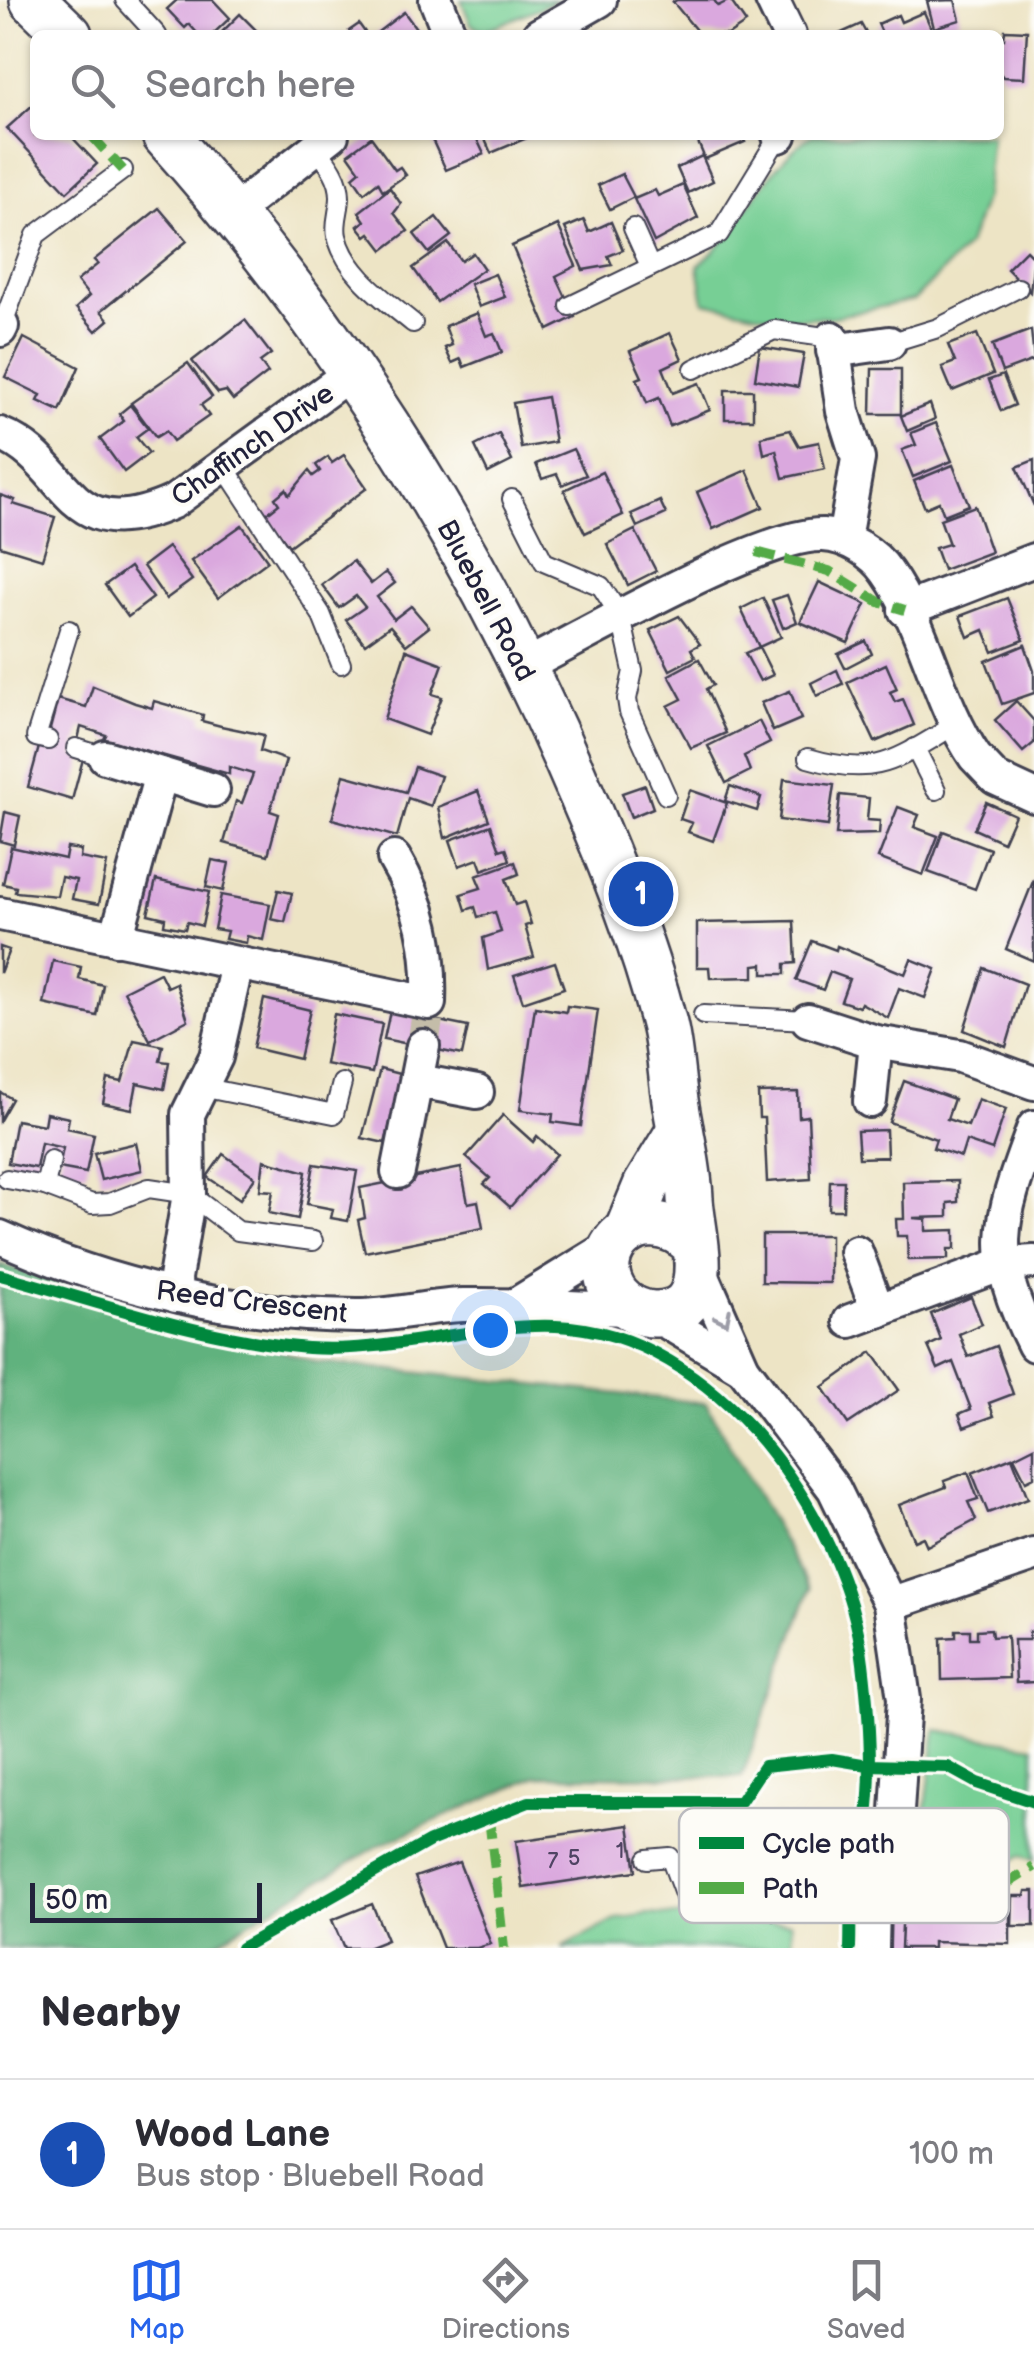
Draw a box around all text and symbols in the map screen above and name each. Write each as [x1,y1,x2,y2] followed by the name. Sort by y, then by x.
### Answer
[30,30,1004,140] search box
[65,58,120,113] icon: search
[145,63,356,108] text: Search here
[165,377,340,513] street label: Chaffinch Drive
[429,514,542,687] street label: Bluebell Road
[608,856,674,932] pin: 1
[154,1274,350,1331] street label: Reed Crescent
[465,1305,516,1356] your location
[711,1308,731,1326] one-way arrow
[679,1808,1009,1923] legend
[762,1828,895,1861] text: Cycle path
[616,1838,624,1865] house number: 1
[568,1845,580,1872] house number: 5
[548,1848,559,1875] house number: 7
[762,1873,818,1906] text: Path
[30,1878,262,1922] scale bar
[45,1884,108,1917] text: 50 m
[40,1988,180,2039] text: Nearby
[135,2112,330,2157] text: Wood Lane
[66,2135,79,2174] text: 1
[909,2135,994,2174] text: 100 m
[135,2157,485,2196] text: Bus stop · Bluebell Road
[128,2253,185,2346] tab: Map
[441,2253,570,2346] tab: Directions
[827,2253,906,2346] tab: Saved

